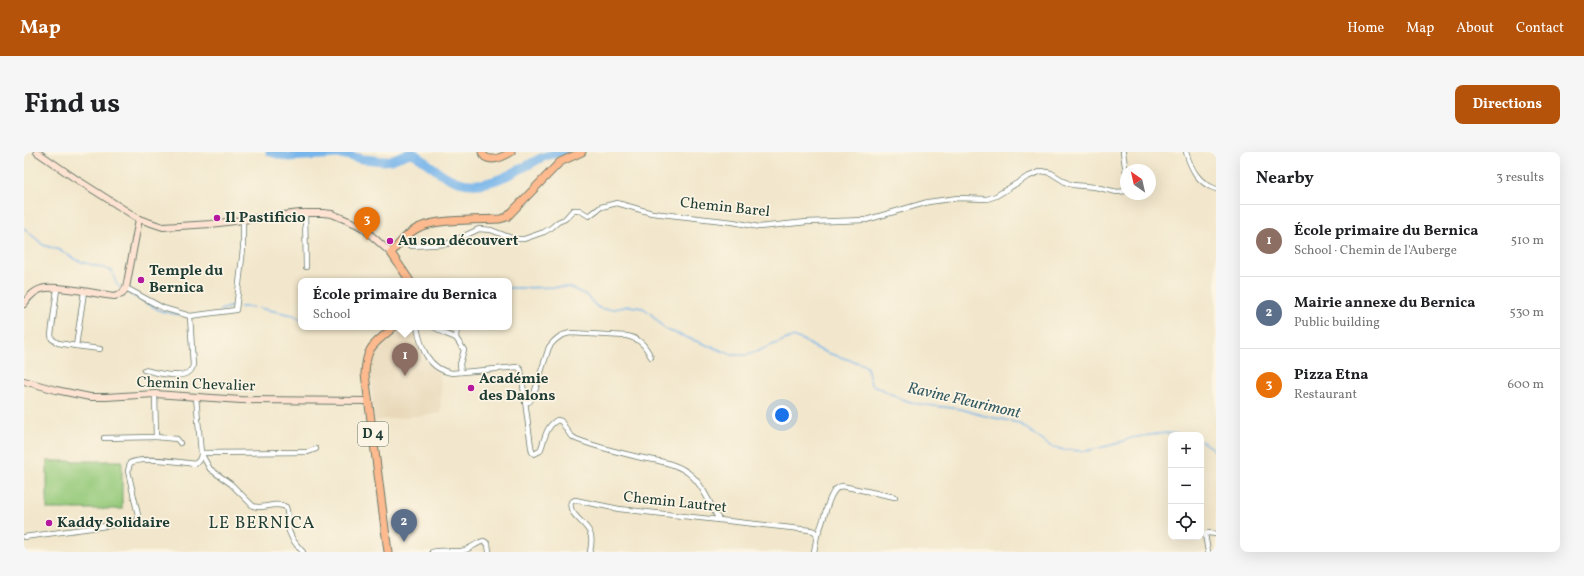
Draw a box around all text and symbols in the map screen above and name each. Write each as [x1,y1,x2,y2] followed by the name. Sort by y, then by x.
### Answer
[20,15,61,41] text: Map
[1347,19,1384,38] text: Home
[1406,19,1434,38] text: Map
[1456,19,1494,38] text: About
[1516,19,1564,38] text: Contact
[24,85,120,124] text: Find us
[1455,85,1560,124] button: Directions
[1120,164,1156,200] north arrow
[1256,167,1314,190] text: Nearby
[1496,169,1544,187] text: 3 results
[679,193,771,223] street label: Chemin Barel
[354,207,380,240] pin: 3
[225,208,306,229] place label: Il Pastificio
[212,213,222,223] marker: Il Pastificio
[1294,221,1478,242] text: École primaire du Bernica
[398,231,519,252] place label: Au son découvert
[1266,232,1272,250] text: 1
[1511,232,1544,250] text: 510 m
[385,236,395,246] marker: Au son découvert
[1294,242,1457,260] text: School · Chemin de l'Auberge
[149,261,223,299] place label: Temple du Bernica
[136,275,146,285] marker: Temple du Bernica
[298,278,512,330] popup
[313,285,497,306] text: École primaire du Bernica
[1294,293,1475,314] text: Mairie annexe du Bernica
[1266,304,1272,322] text: 2
[1509,304,1544,322] text: 530 m
[313,306,351,324] text: School
[1294,314,1380,332] text: Public building
[392,343,418,376] pin: 1
[1294,365,1368,386] text: Pizza Etna
[479,369,555,407] place label: Académie des Dalons
[136,372,256,398] street label: Chemin Chevalier
[1266,376,1272,394] text: 3
[1507,376,1544,394] text: 600 m
[905,377,1024,425] water label: Ravine Fleurimont
[466,383,476,393] marker: Académie des Dalons
[1294,386,1357,404] text: Restaurant
[772,405,792,425] your location
[358,422,388,446] road number: D 4
[1168,432,1204,540] map controls
[1168,432,1204,468] button: +
[1168,468,1204,504] button: −
[622,487,728,519] street label: Chemin Lautret
[1168,504,1204,540] button: locate
[391,509,417,542] pin: 2
[209,512,315,535] district label: LE BERNICA
[57,513,170,534] place label: Kaddy Solidaire
[44,518,54,528] marker: Kaddy Solidaire

